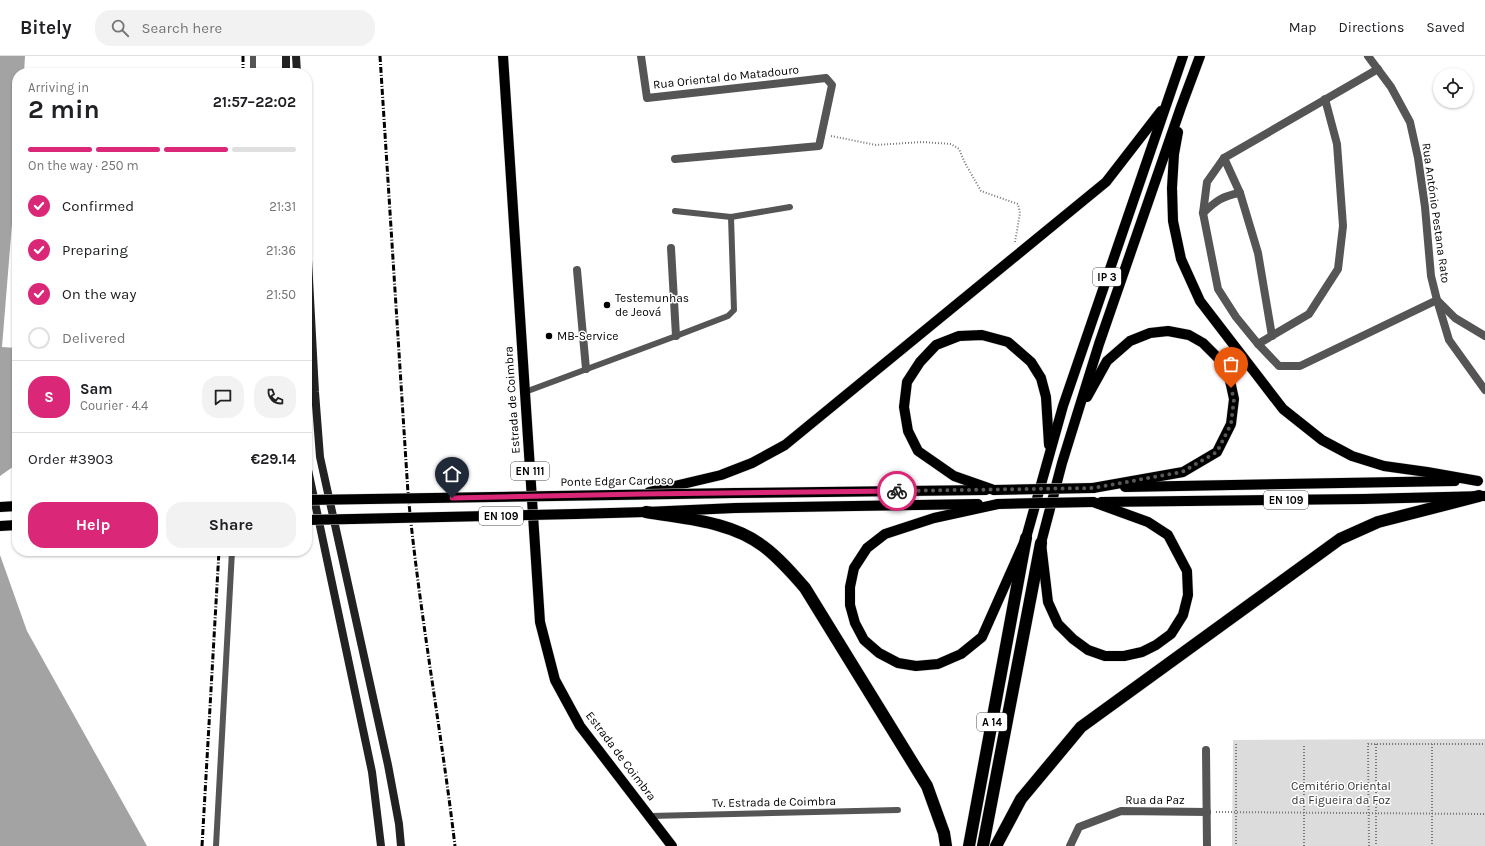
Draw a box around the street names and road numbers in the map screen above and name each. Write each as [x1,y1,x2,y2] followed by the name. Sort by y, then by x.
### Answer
[652,62,800,92] street label: Rua Oriental do Matadouro
[1419,142,1453,284] street label: Rua António Pestana Rato
[1093,268,1121,286] road number: IP 3
[501,346,523,454] street label: Estrada de Coimbra
[511,462,549,480] road number: EN 111
[560,473,674,489] street label: Ponte Edgar Cardoso
[1264,491,1308,509] road number: EN 109
[479,507,523,525] road number: EN 109
[583,709,659,803] street label: Estrada de Coimbra
[977,713,1007,731] road number: A 14
[1125,793,1185,807] street label: Rua da Paz
[712,794,836,810] street label: Tv. Estrada de Coimbra

